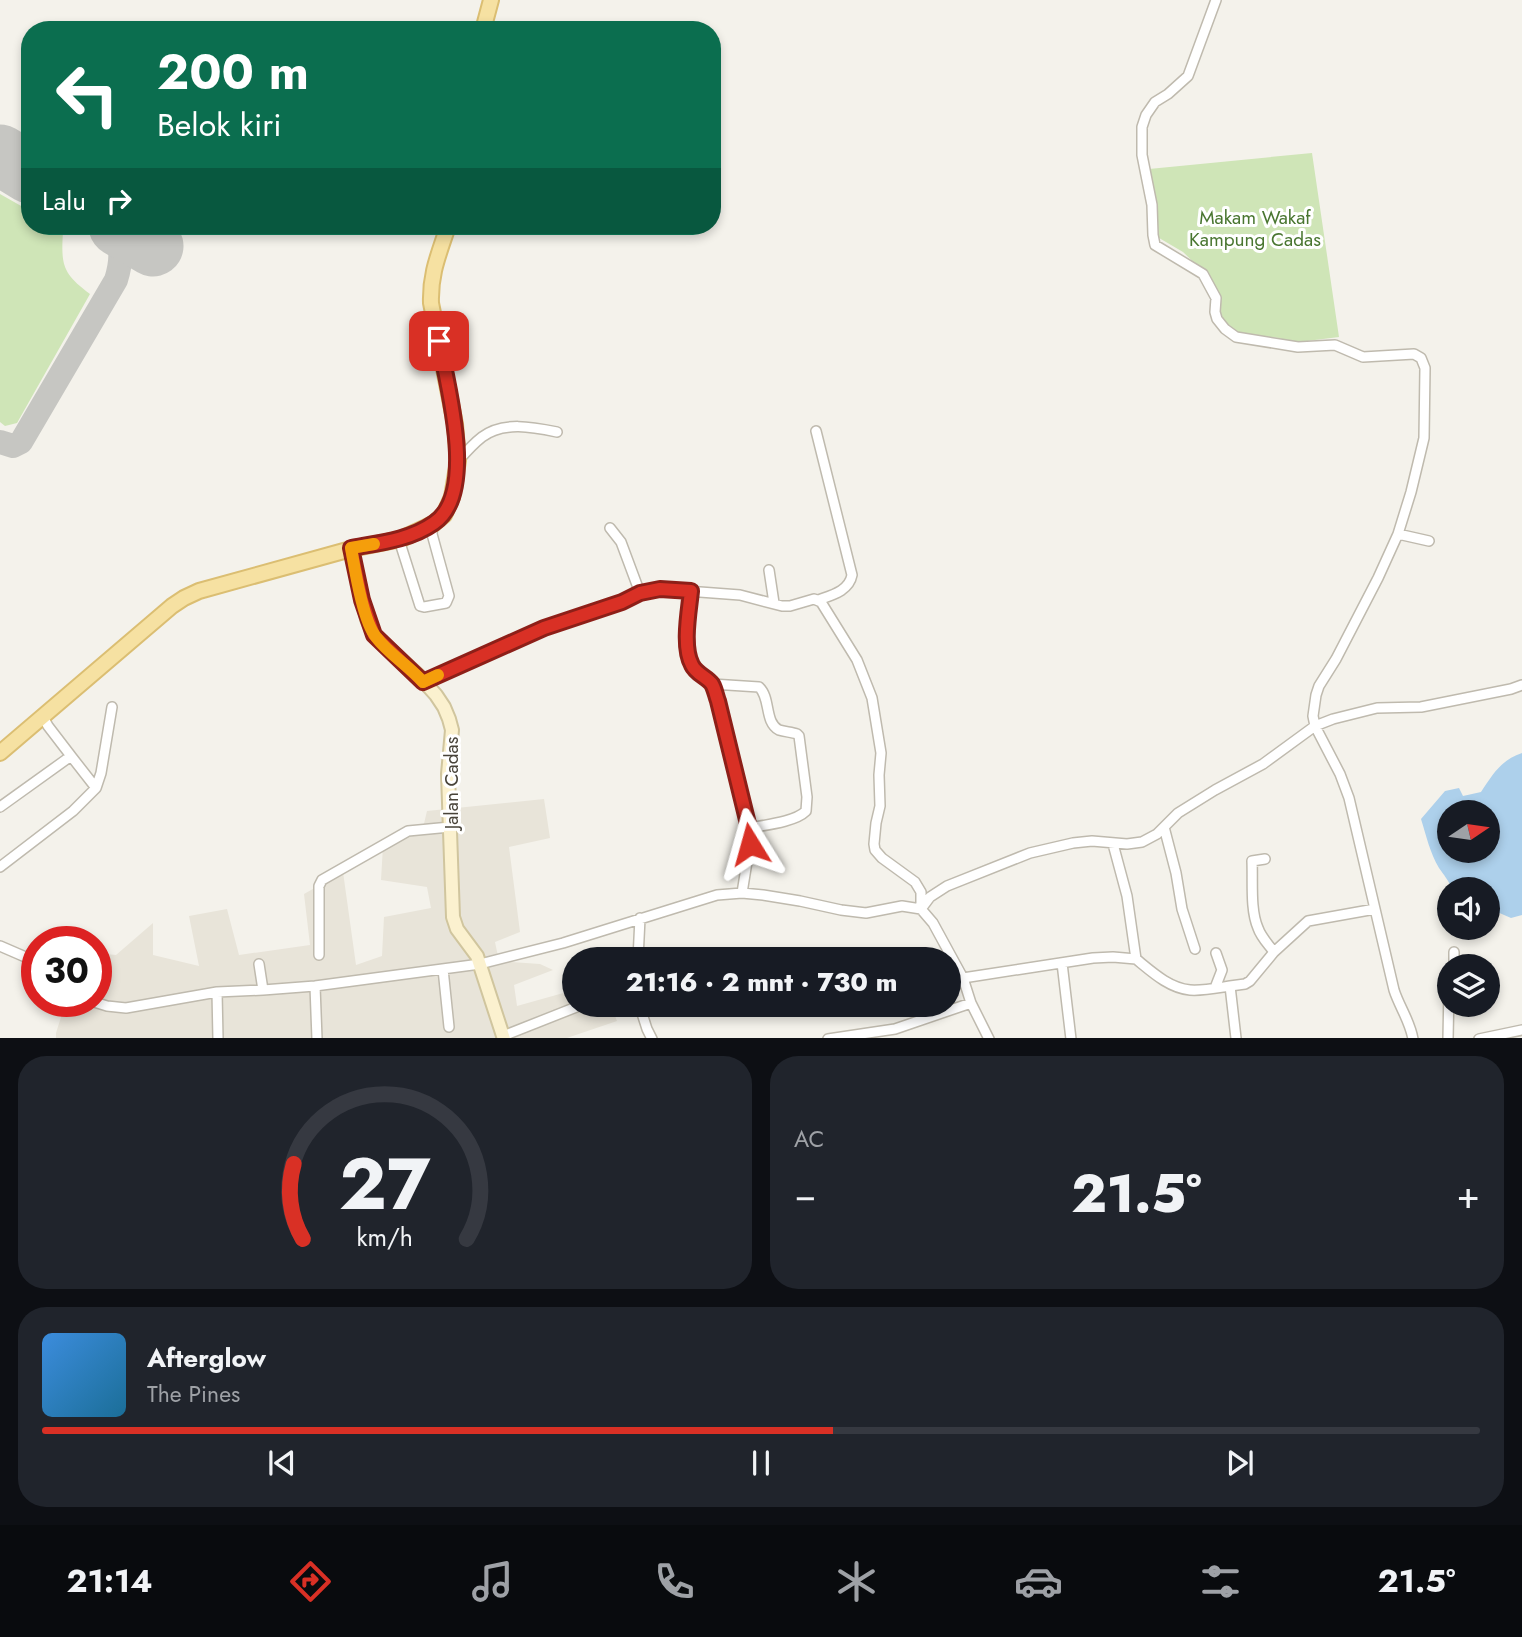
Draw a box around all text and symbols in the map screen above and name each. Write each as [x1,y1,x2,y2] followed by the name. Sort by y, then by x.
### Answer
[157,37,309,107] text: 200 m
[42,49,133,140] icon: left
[157,102,282,148] text: Belok kiri
[42,182,86,220] text: Lalu
[100,182,138,220] icon: right
[1189,204,1321,253] park label: Makam Wakaf Kampung Cadas
[409,311,469,371] pin
[420,322,458,360] icon: arrive
[438,736,465,832] street label: Jalan Cadas
[1437,800,1500,863] north arrow
[1437,800,1500,1017] map controls
[713,807,787,881] position arrow
[1437,877,1500,940] button: sound
[21,926,112,1017] speed limit sign: 30
[1437,954,1500,1017] button: layers
[626,963,897,1001] text: 21:16 · 2 mnt · 730 m
[794,1122,824,1156] text: AC
[339,1131,431,1236] text: 27
[1071,1156,1202,1232] text: 21.5°
[794,1167,816,1222] text: −
[1457,1167,1480,1222] text: +
[357,1218,413,1254] text: km/h
[147,1339,266,1377] text: Afterglow
[147,1377,240,1411] text: The Pines
[263,1444,301,1482] icon: previous
[742,1444,780,1482] icon: pause
[1221,1444,1259,1482] icon: next
[286,1557,335,1606] icon: directions
[468,1557,517,1606] icon: music
[650,1557,699,1606] icon: phone
[832,1557,881,1606] icon: climate
[1014,1557,1063,1606] icon: car
[1196,1557,1245,1606] icon: filters
[67,1558,153,1604] text: 21:14
[1378,1558,1455,1604] text: 21.5°

